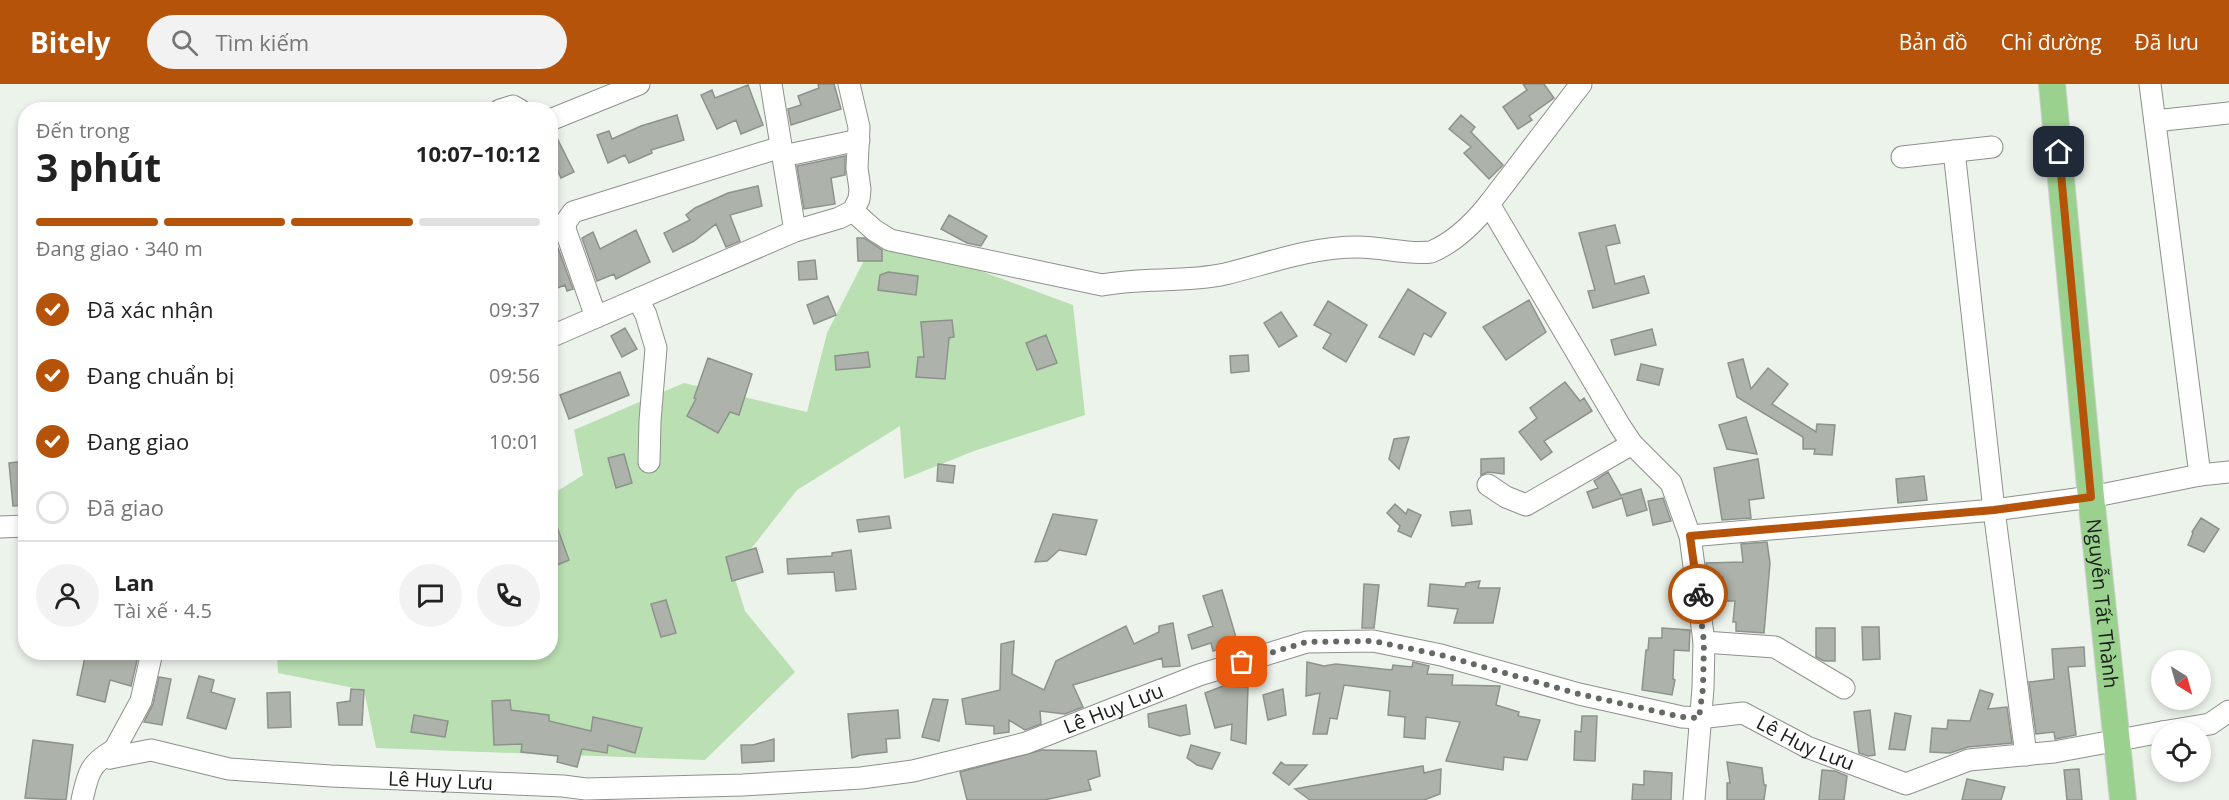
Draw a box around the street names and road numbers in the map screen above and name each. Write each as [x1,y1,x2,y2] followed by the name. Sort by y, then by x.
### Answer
[2080,517,2125,690] street label: Nguyễn Tất Thành
[1059,676,1167,740] street label: Lê Huy Lưu
[1752,709,1858,777] street label: Lê Huy Lưu
[387,764,494,796] street label: Lê Huy Lưu

